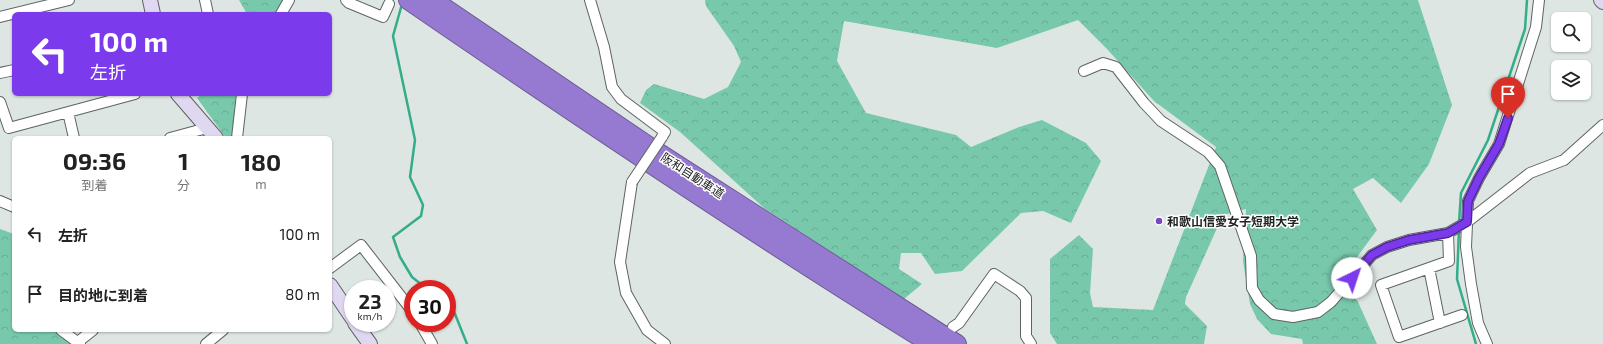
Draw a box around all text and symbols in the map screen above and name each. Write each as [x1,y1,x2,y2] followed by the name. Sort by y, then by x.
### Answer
[1551,12,1591,100] map controls
[1551,12,1591,52] button: search
[90,24,168,58] text: 100 m
[24,28,76,80] icon: left
[1551,60,1591,100] button: layers
[90,61,126,83] text: 左折
[1491,77,1525,118] pin
[1497,83,1519,105] icon: arrive
[63,146,126,175] text: 09:36
[178,146,189,175] text: 1
[241,147,281,176] text: 180
[659,150,727,200] street label: 阪和自動車道
[255,176,267,192] text: m
[81,177,107,193] text: 到着
[177,177,190,193] text: 分
[1167,214,1299,228] place label: 和歌山信愛女子短期大学
[1154,216,1164,226] marker: 和歌山信愛女子短期大学
[24,223,46,245] icon: left
[279,225,320,243] text: 100 m
[58,226,88,244] text: 左折
[1331,257,1373,299] position arrow
[404,280,456,332] speed limit sign: 30
[24,283,46,305] icon: arrive
[285,285,320,303] text: 80 m
[58,286,148,304] text: 目的地に到着
[359,289,381,313] text: 23
[358,310,382,322] text: km/h

